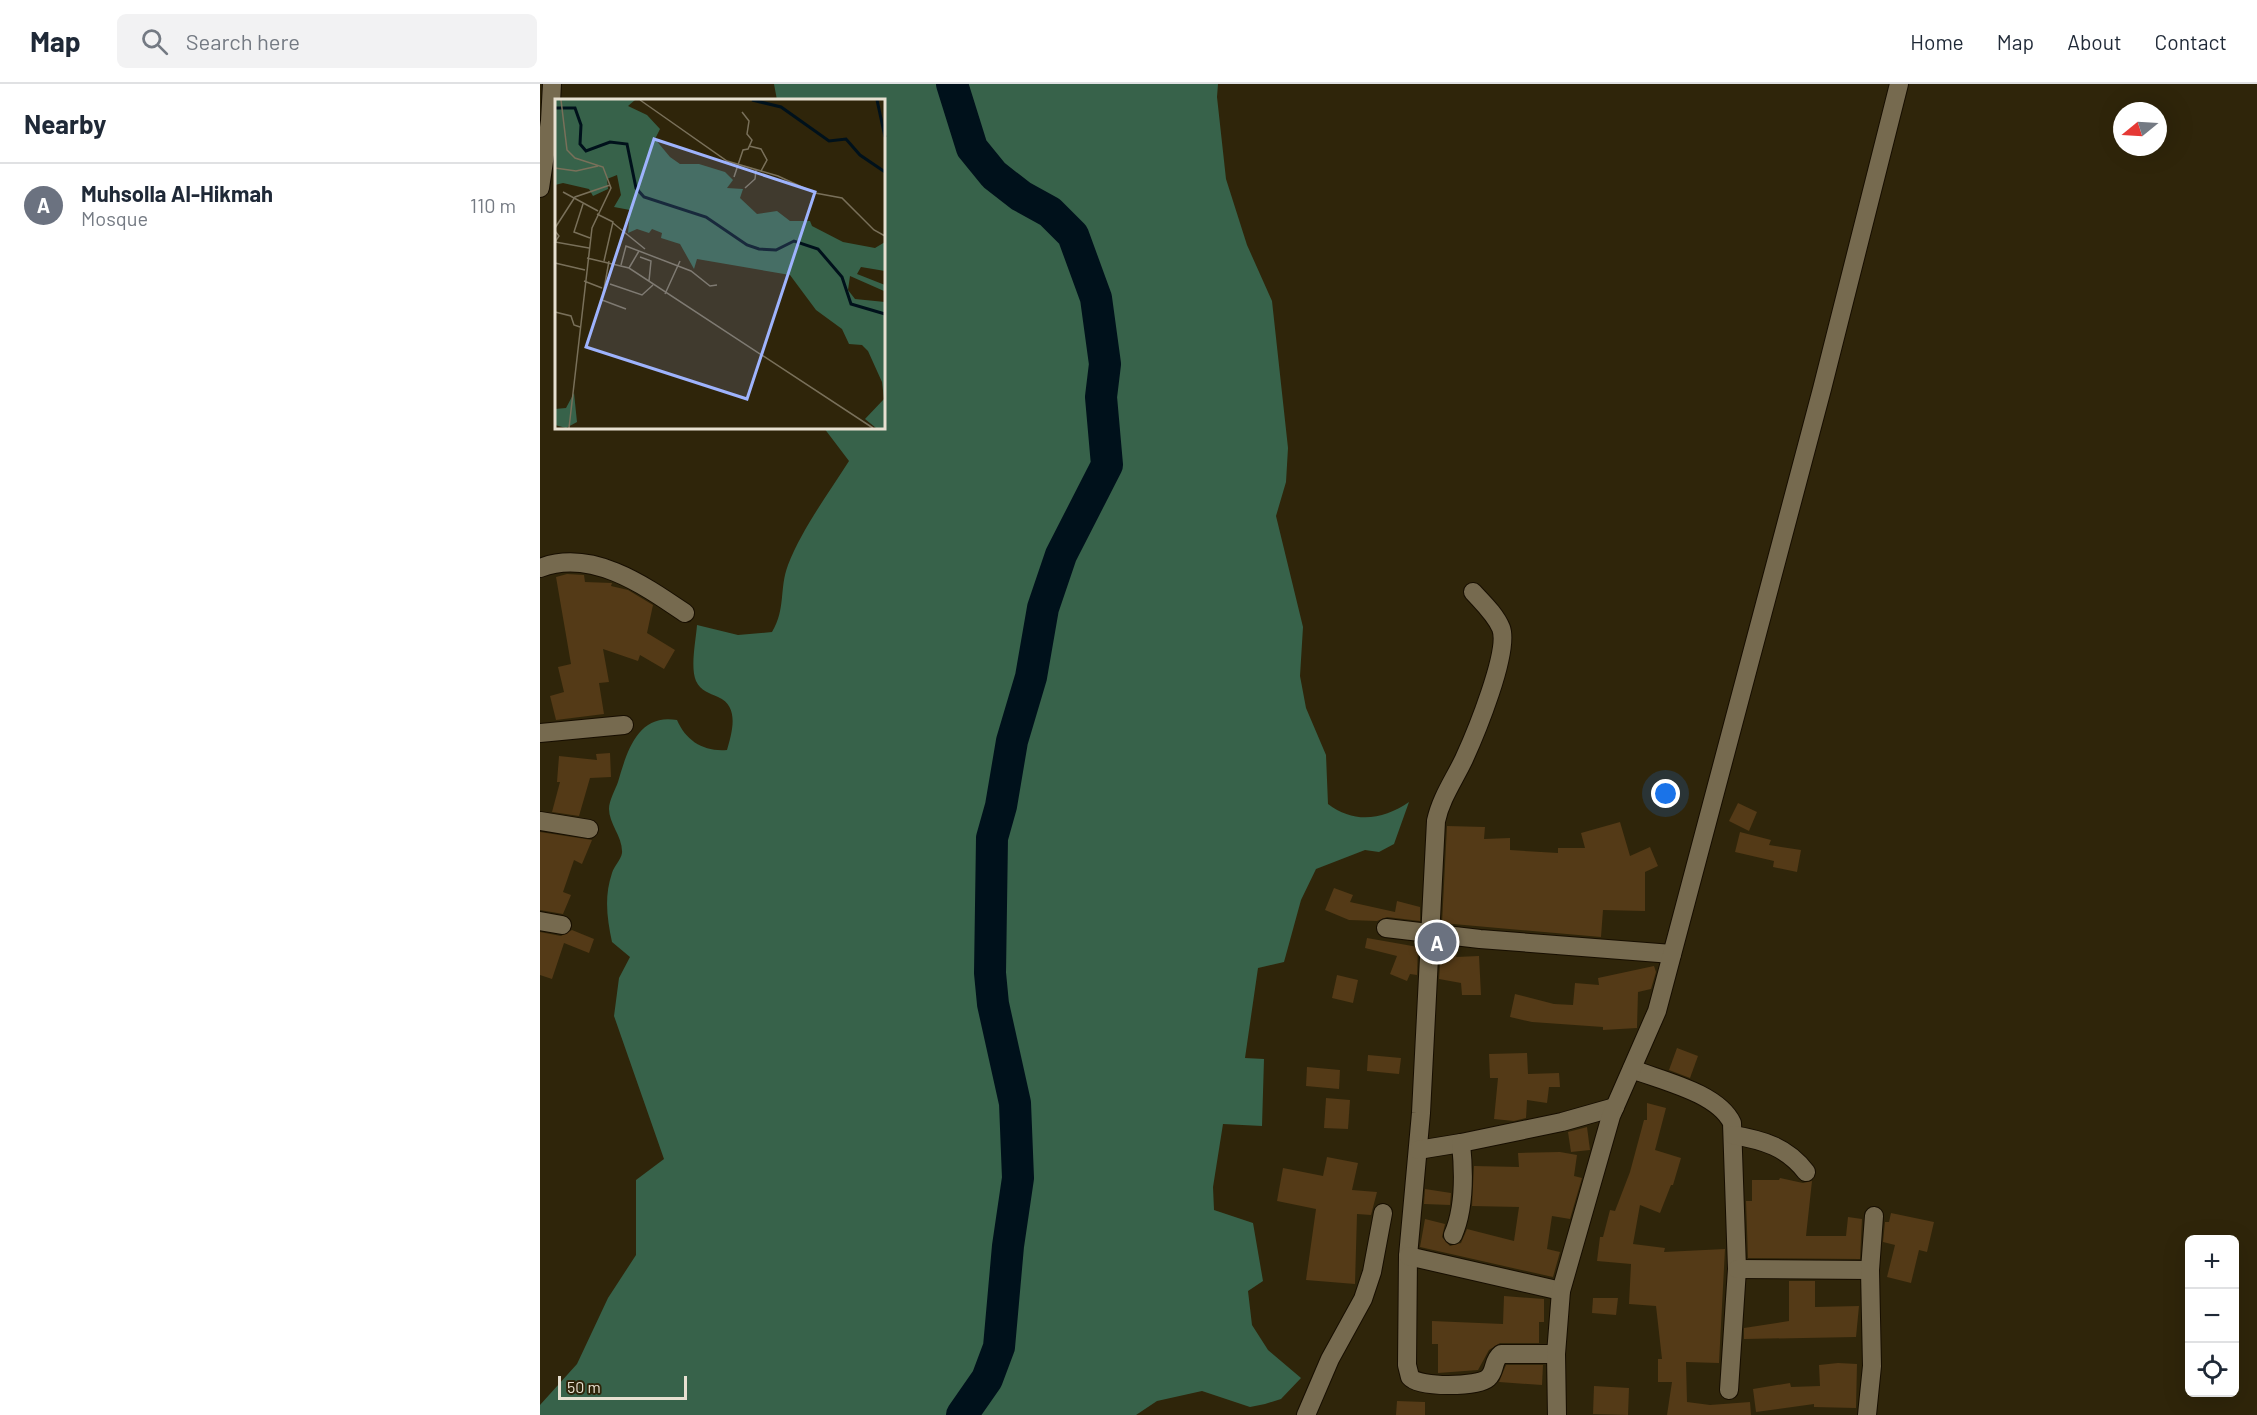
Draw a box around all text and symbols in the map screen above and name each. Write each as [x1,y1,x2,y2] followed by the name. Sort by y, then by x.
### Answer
[117,14,537,68] search box
[30,24,81,58] text: Map
[138,25,171,58] icon: search
[186,28,300,54] text: Search here
[1910,29,1964,54] text: Home
[1997,29,2034,54] text: Map
[2067,29,2122,54] text: About
[2155,29,2227,54] text: Contact
[555,99,885,429] inset map
[2113,102,2167,156] north arrow
[24,108,106,139] text: Nearby
[81,180,273,206] text: Muhsolla Al-Hikmah
[37,193,50,217] text: A
[470,193,516,217] text: 110 m
[81,206,148,230] text: Mosque
[1651,779,1680,808] your location
[1418,920,1456,964] pin: A
[2185,1235,2239,1397] map controls
[2185,1235,2239,1289] button: +
[2185,1289,2239,1343] button: −
[2185,1343,2239,1397] button: locate
[558,1373,687,1400] scale bar
[567,1377,601,1396] text: 50 m

